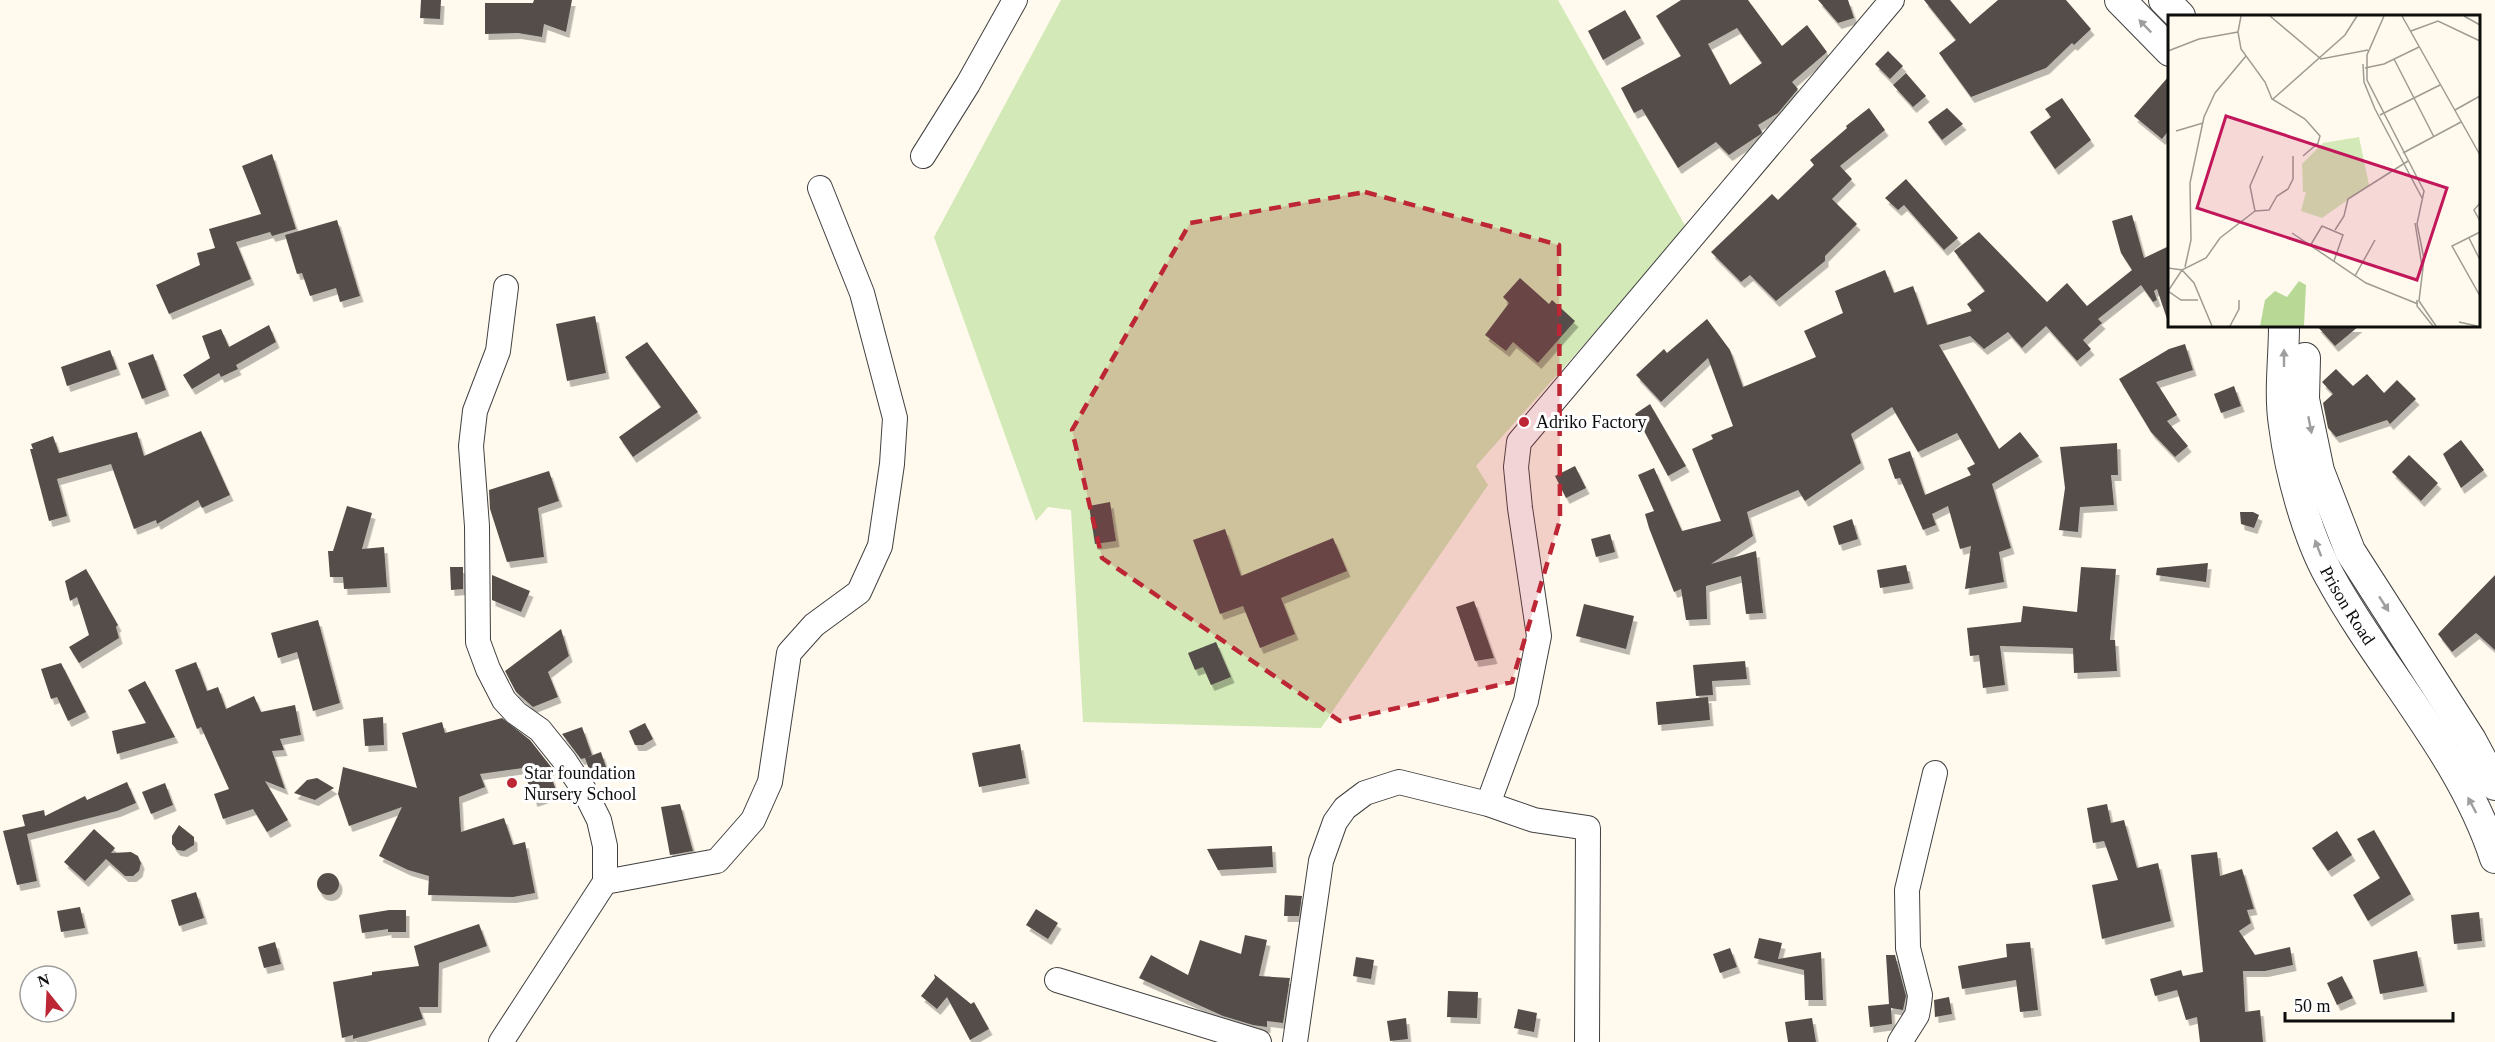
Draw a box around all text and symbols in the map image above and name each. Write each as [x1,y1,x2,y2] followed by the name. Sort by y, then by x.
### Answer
[2168,15,2480,327] inset map
[2138,18,2152,33] one-way arrow
[2279,348,2289,367] one-way arrow
[1536,412,1646,432] place label: Adriko Factory
[1517,415,1531,429] marker: Adriko Factory
[2306,416,2315,435] one-way arrow
[2313,538,2323,556] one-way arrow
[2316,563,2379,649] street label: Prison Road
[2378,596,2389,612] one-way arrow
[524,763,636,804] place label: Star foundation Nursery School
[505,776,519,790] marker: Star foundation Nursery School
[2467,796,2477,813] one-way arrow
[18,964,78,1024] north arrow
[35,970,52,990] text: N
[2285,985,2453,1023] scale bar
[2294,996,2331,1016] text: 50 m

